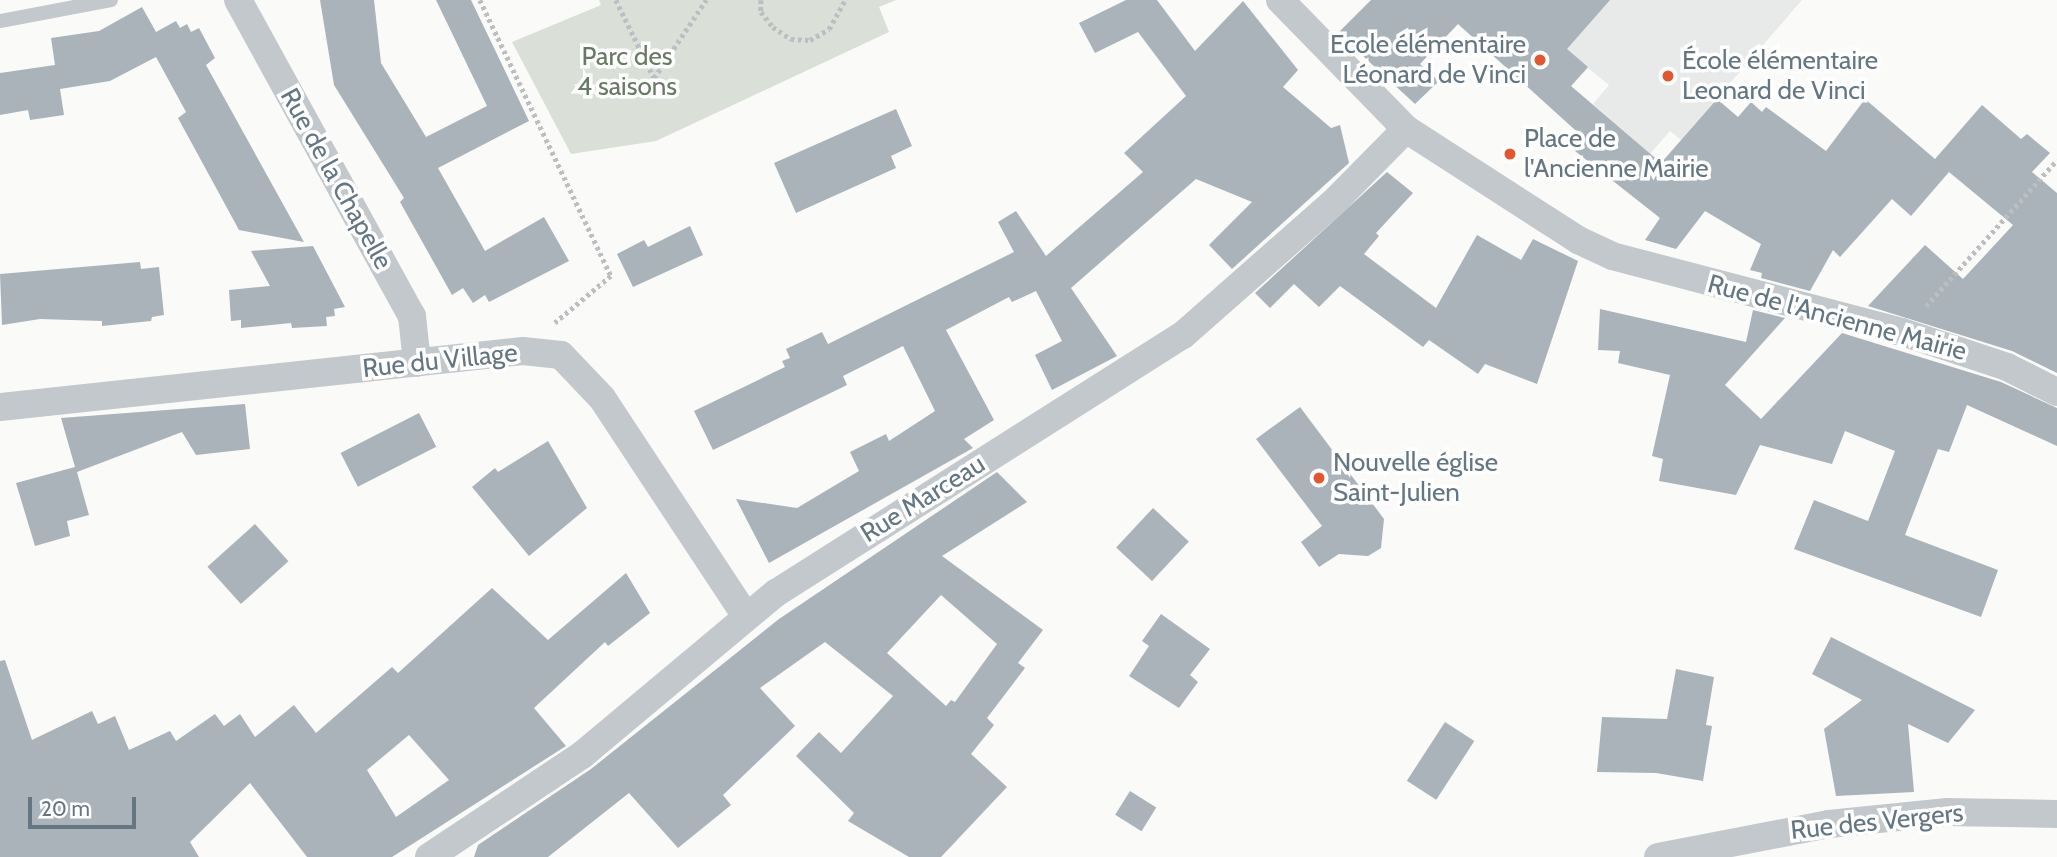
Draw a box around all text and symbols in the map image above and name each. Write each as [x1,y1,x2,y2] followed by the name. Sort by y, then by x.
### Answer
[1330,29,1526,90] place label: Ecole élémentaire Léonard de Vinci
[577,41,677,102] park label: Parc des 4 saisons
[1682,45,1878,106] place label: École élémentaire Leonard de Vinci
[1532,52,1548,68] marker: Ecole élémentaire Léonard de Vinci
[1660,68,1676,84] marker: École élémentaire Leonard de Vinci
[273,83,399,275] street label: Rue de la Chapelle
[1524,123,1709,184] place label: Place de l'Ancienne Mairie
[1502,146,1518,162] marker: Place de l'Ancienne Mairie
[1704,268,1970,368] street label: Rue de l'Ancienne Mairie
[361,337,519,385] street label: Rue du Village
[1333,447,1498,508] place label: Nouvelle église Saint-Julien
[855,449,991,549] street label: Rue Marceau
[1311,470,1327,486] marker: Nouvelle église Saint-Julien
[32,784,140,828] scale bar
[41,796,90,821] text: 20 m
[1789,797,1965,847] street label: Rue des Vergers

